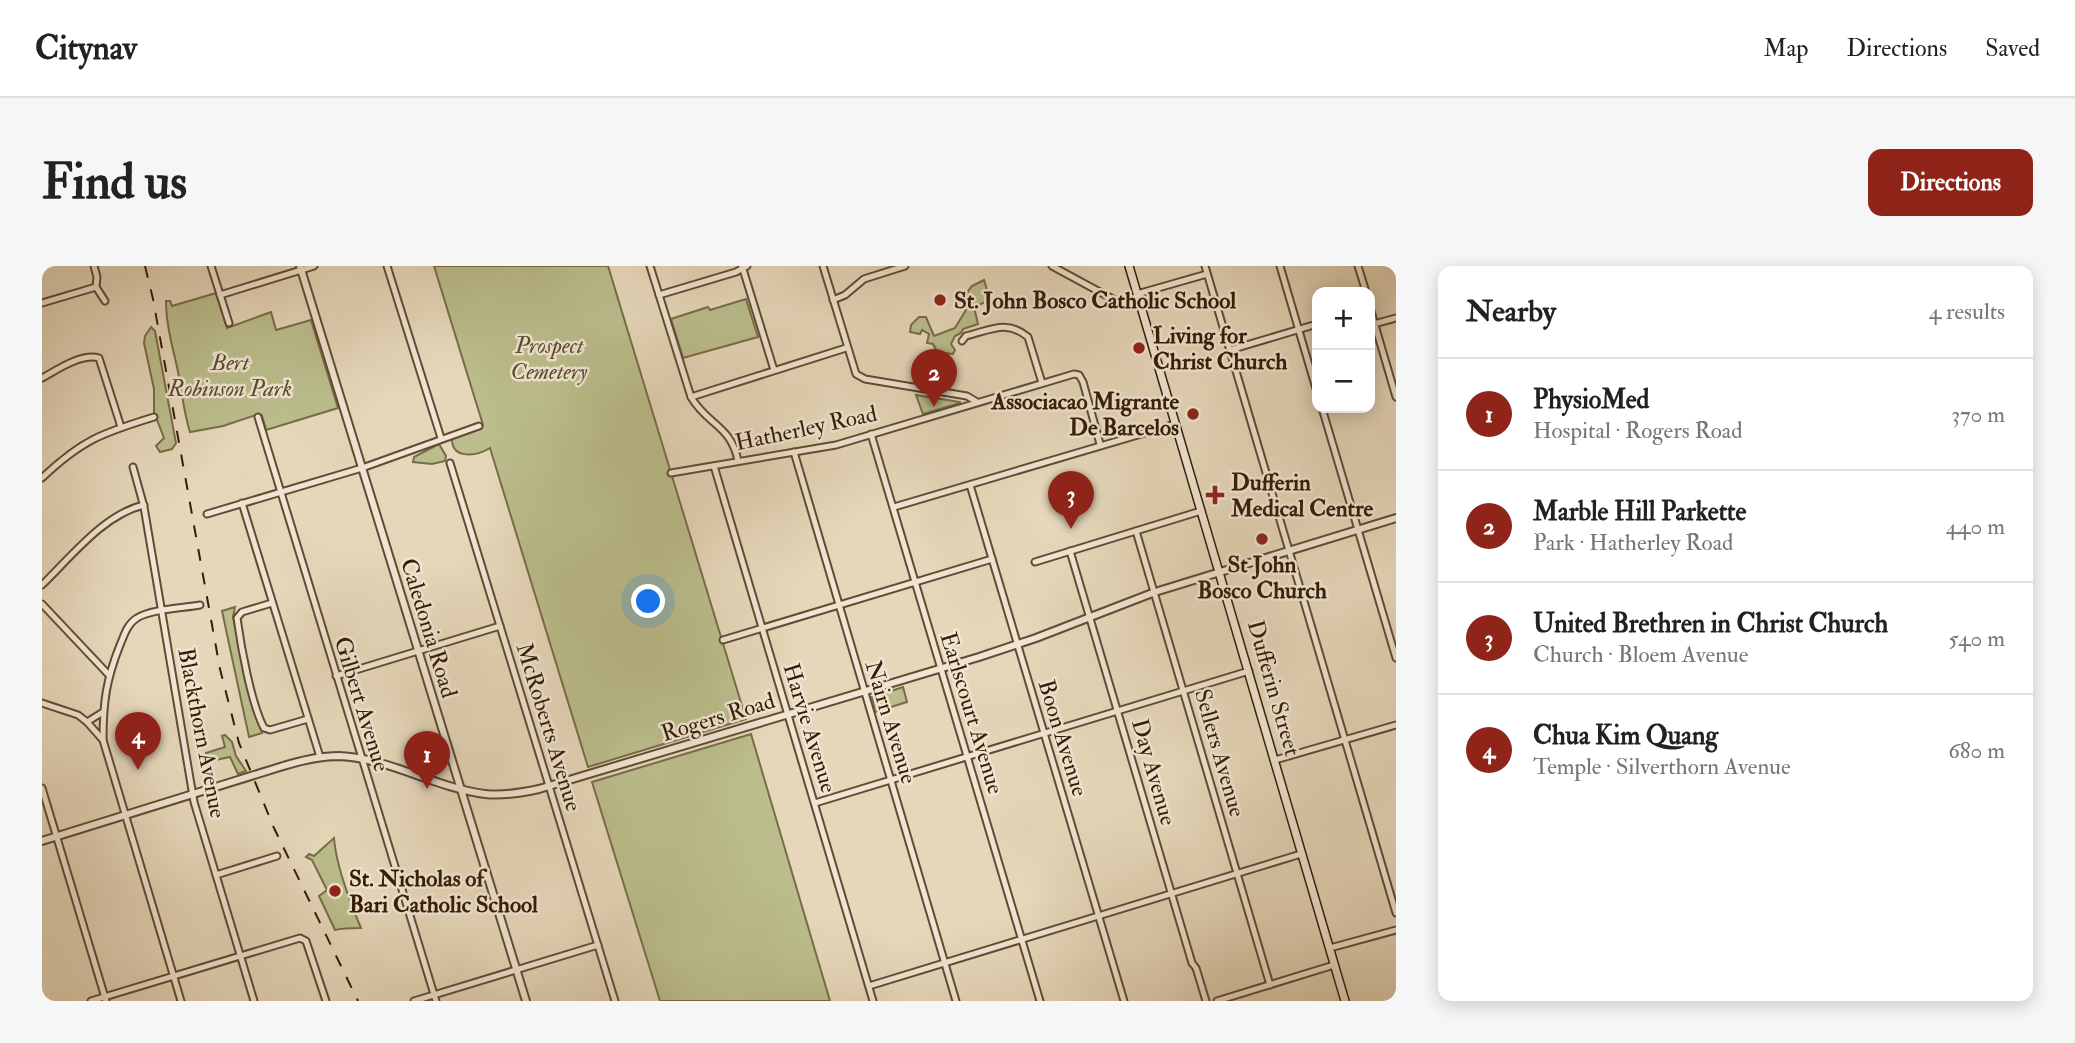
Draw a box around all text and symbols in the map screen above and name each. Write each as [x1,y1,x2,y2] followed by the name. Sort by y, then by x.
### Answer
[35,28,137,69] text: Citynav
[1763,33,1808,64] text: Map
[1846,33,1947,64] text: Directions
[1985,33,2040,64] text: Saved
[1868,149,2033,216] button: Directions
[42,152,187,213] text: Find us
[954,286,1237,316] place label: St. John Bosco Catholic School
[1312,287,1375,413] map controls
[1312,287,1375,350] button: +
[932,292,948,308] marker: St. John Bosco Catholic School
[1466,293,1556,330] text: Nearby
[1929,297,2005,326] text: 4 results
[1153,321,1287,376] place label: Living for Christ Church
[511,331,588,386] park label: Prospect Cemetery
[1131,340,1147,356] marker: Living for Christ Church
[167,348,292,403] park label: Bert Robinson Park
[911,349,957,407] pin: 2
[1312,350,1375,413] button: −
[1533,384,1649,416] text: PhysioMed
[991,387,1179,442] place label: Associacao Migrante De Barcelos
[732,399,880,457] street label: Hatherley Road
[1485,400,1493,429] text: 1
[1951,400,2005,429] text: 370 m
[1185,406,1201,422] marker: Associacao Migrante De Barcelos
[1533,416,1743,445] text: Hospital · Rogers Road
[1230,468,1373,523] place label: Dufferin Medical Centre
[1048,471,1094,529] pin: 3
[1205,485,1225,505] marker: Dufferin Medical Centre
[1533,496,1746,528] text: Marble Hill Parkette
[1483,512,1495,541] text: 2
[1946,512,2005,541] text: 440 m
[1533,528,1733,557] text: Park · Hatherley Road
[1254,531,1270,547] marker: St John Bosco Church
[1197,550,1327,605] place label: St John Bosco Church
[394,555,464,701] street label: Caledonia Road
[631,584,665,618] your location
[1533,608,1888,640] text: United Brethren in Christ Church
[1241,617,1307,759] street label: Dufferin Street
[1485,624,1493,653] text: 3
[1949,624,2005,653] text: 540 m
[934,628,1011,798] street label: Earlscourt Avenue
[328,633,396,775] street label: Gilbert Avenue
[510,639,588,815] street label: McRoberts Avenue
[1533,640,1748,669] text: Church · Bloem Avenue
[171,645,233,821] street label: Blackthorn Avenue
[858,657,924,788] street label: Nairn Avenue
[777,660,844,797] street label: Harvie Avenue
[1032,676,1095,800] street label: Boon Avenue
[658,686,778,748] street label: Rogers Road
[1188,686,1252,821] street label: Sellers Avenue
[115,712,161,770] pin: 4
[1125,715,1183,829] street label: Day Avenue
[1533,720,1718,752] text: Chua Kim Quang
[404,731,450,789] pin: 1
[1483,736,1495,765] text: 4
[1948,736,2005,765] text: 680 m
[1533,752,1791,781] text: Temple · Silverthorn Avenue
[349,864,539,919] place label: St. Nicholas of Bari Catholic School
[327,883,343,899] marker: St. Nicholas of Bari Catholic School

